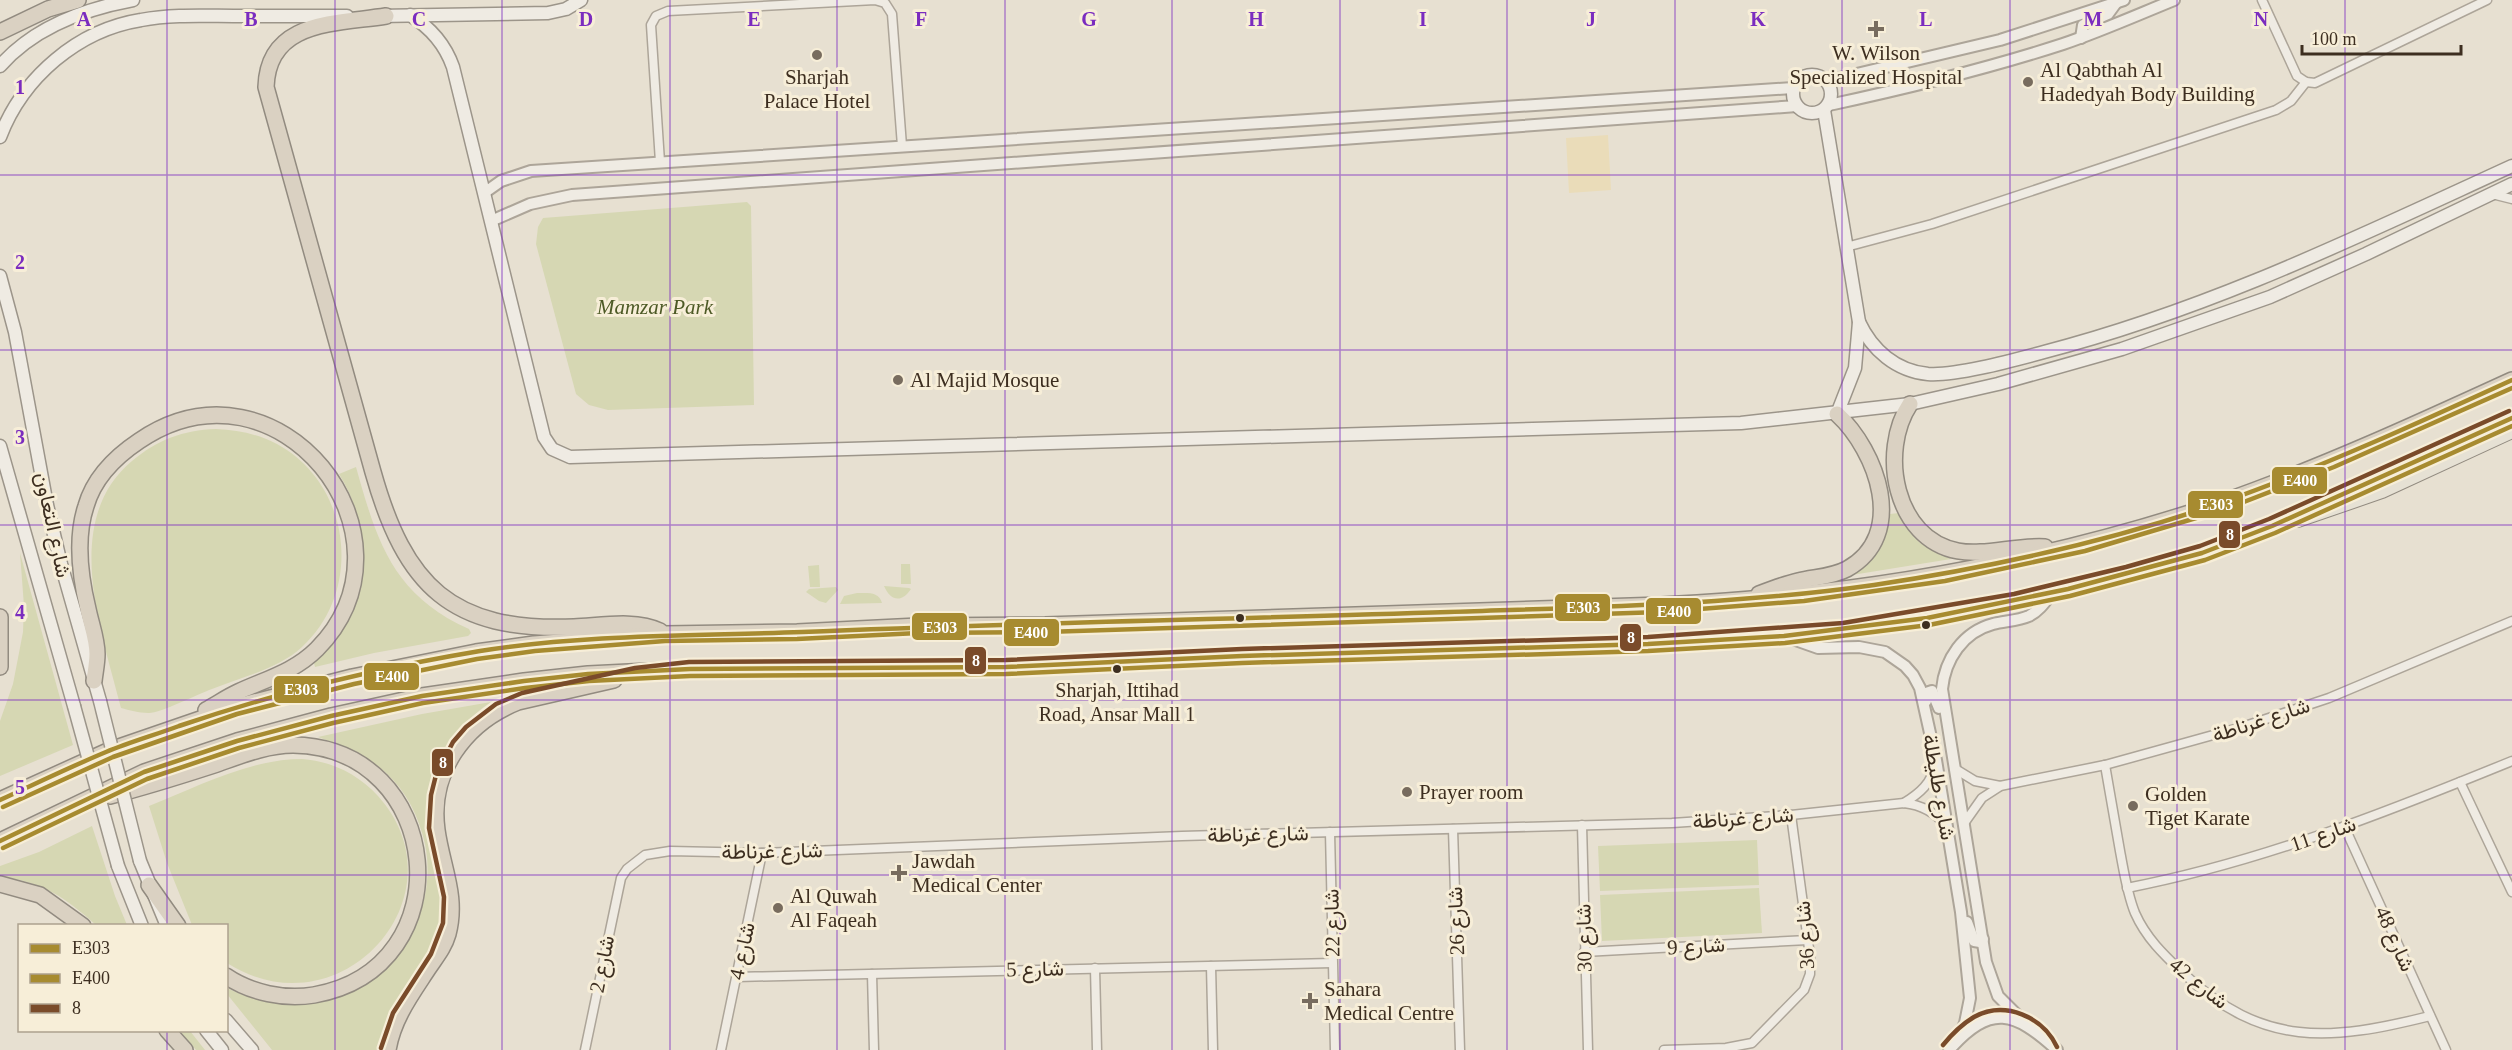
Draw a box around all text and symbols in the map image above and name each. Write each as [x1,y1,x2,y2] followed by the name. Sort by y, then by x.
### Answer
[77,8,92,30] text: A
[244,8,258,30] text: B
[412,8,426,30] text: C
[579,8,593,30] text: D
[747,8,761,30] text: E
[915,8,927,30] text: F
[1081,8,1097,30] text: G
[1248,8,1264,30] text: H
[1419,8,1427,30] text: I
[1586,8,1596,30] text: J
[1750,8,1766,30] text: K
[1919,8,1933,30] text: L
[2084,8,2103,30] text: M
[2254,8,2269,30] text: N
[2302,18,2461,56] scale bar
[1867,20,1885,38] marker: W. Wilson Specialized Hospital
[2311,29,2357,49] text: 100 m
[1789,41,1963,89] place label: W. Wilson Specialized Hospital
[810,48,824,62] marker: Sharjah Palace Hotel
[2040,58,2255,106] place label: Al Qabthah Al Hadedyah Body Building
[764,65,871,113] place label: Sharjah Palace Hotel
[2021,75,2035,89] marker: Al Qabthah Al Hadedyah Body Building
[15,76,25,98] text: 1
[15,251,25,273] text: 2
[596,295,714,319] park label: Mamzar Park
[910,368,1059,392] place label: Al Majid Mosque
[891,373,905,387] marker: Al Majid Mosque
[15,426,25,448] text: 3
[2271,466,2328,495] line badge: E400
[28,470,76,580] street label: شارع التعاون
[2283,472,2317,489] text: E400
[2187,490,2244,519] line badge: E303
[2199,496,2233,513] text: E303
[2218,520,2241,549] line badge: 8
[2226,526,2234,543] text: 8
[1554,593,1611,622] line badge: E303
[1645,597,1702,625] line badge: E400
[1566,599,1600,616] text: E303
[15,601,25,623] text: 4
[1657,603,1691,620] text: E400
[911,612,968,641] line badge: E303
[1234,612,1246,624] unlabelled marker
[1003,618,1060,647] line badge: E400
[923,619,957,636] text: E303
[1920,619,1932,631] unlabelled marker
[1619,623,1642,652] line badge: 8
[1014,624,1048,641] text: E400
[1627,629,1635,646] text: 8
[964,646,987,675] line badge: 8
[972,652,980,669] text: 8
[363,662,420,691] line badge: E400
[1111,663,1123,675] marker: Sharjah, Ittihad Road, Ansar Mall 1
[375,668,409,685] text: E400
[273,675,330,704] line badge: E303
[1039,679,1195,725] place label: Sharjah, Ittihad Road, Ansar Mall 1
[284,681,318,698] text: E303
[2209,693,2313,749] street label: شارع غرناطة
[1916,732,1960,842] street label: شارع طليطلة
[431,748,454,777] line badge: 8
[439,754,447,771] text: 8
[15,776,25,798] text: 5
[1419,780,1523,804] place label: Prayer room
[2145,782,2250,830] place label: Golden Tiget Karate
[1400,785,1414,799] marker: Prayer room
[2126,799,2140,813] marker: Golden Tiget Karate
[1692,803,1794,835] street label: شارع غرناطة
[2287,812,2360,858] street label: شارع 11
[1207,821,1309,849] street label: شارع غرناطة
[721,838,823,866] street label: شارع غرناطة
[912,849,1042,897] place label: Jawdah Medical Center
[890,864,908,882] marker: Jawdah Medical Center
[790,884,877,932] place label: Al Quwah Al Faqeah
[1443,886,1471,956] street label: شارع 26
[1319,889,1347,957] street label: شارع 22
[1791,900,1821,970] street label: شارع 36
[771,901,785,915] marker: Al Quwah Al Faqeah
[2368,903,2420,976] street label: شارع 48
[1571,904,1599,972] street label: شارع 30
[724,920,762,982] street label: شارع 4
[18,924,228,1032] legend
[1666,932,1726,961] street label: شارع 9
[585,933,621,995] street label: شارع 2
[72,938,110,958] text: E303
[2164,952,2233,1015] street label: شارع 42
[1006,956,1064,984] street label: شارع 5
[72,968,110,988] text: E400
[1324,977,1454,1025] place label: Sahara Medical Centre
[1301,992,1319,1010] marker: Sahara Medical Centre
[72,998,81,1018] text: 8

